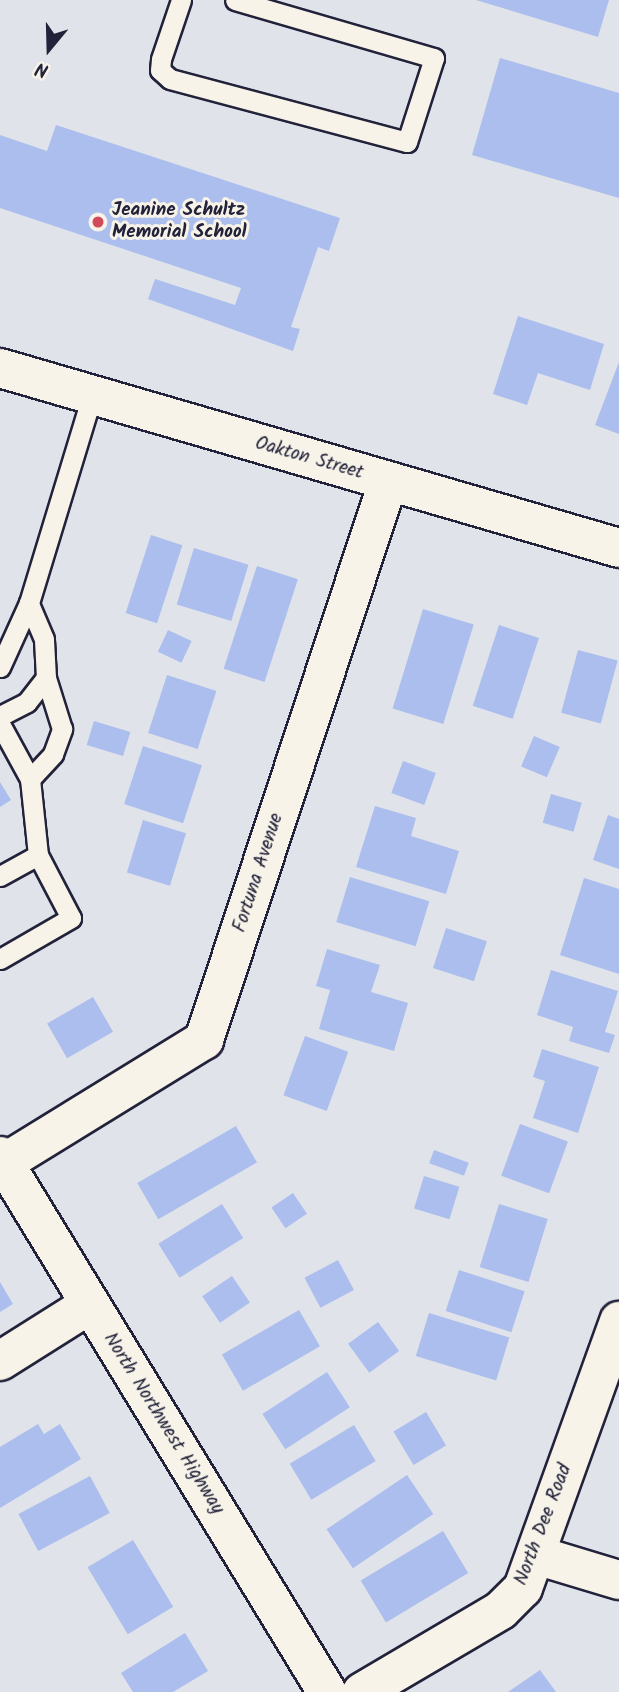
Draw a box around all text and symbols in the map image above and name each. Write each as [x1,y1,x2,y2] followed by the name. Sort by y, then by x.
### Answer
[14,14,84,84] north arrow
[32,53,53,85] text: N
[112,200,247,244] place label: Jeanine Schultz Memorial School
[90,214,106,230] marker: Jeanine Schultz Memorial School
[252,433,366,485] street label: Oakton Street
[229,811,289,935] street label: Fortuna Avenue
[98,1329,228,1519] street label: North Northwest Highway
[510,1461,578,1589] street label: North Dee Road

